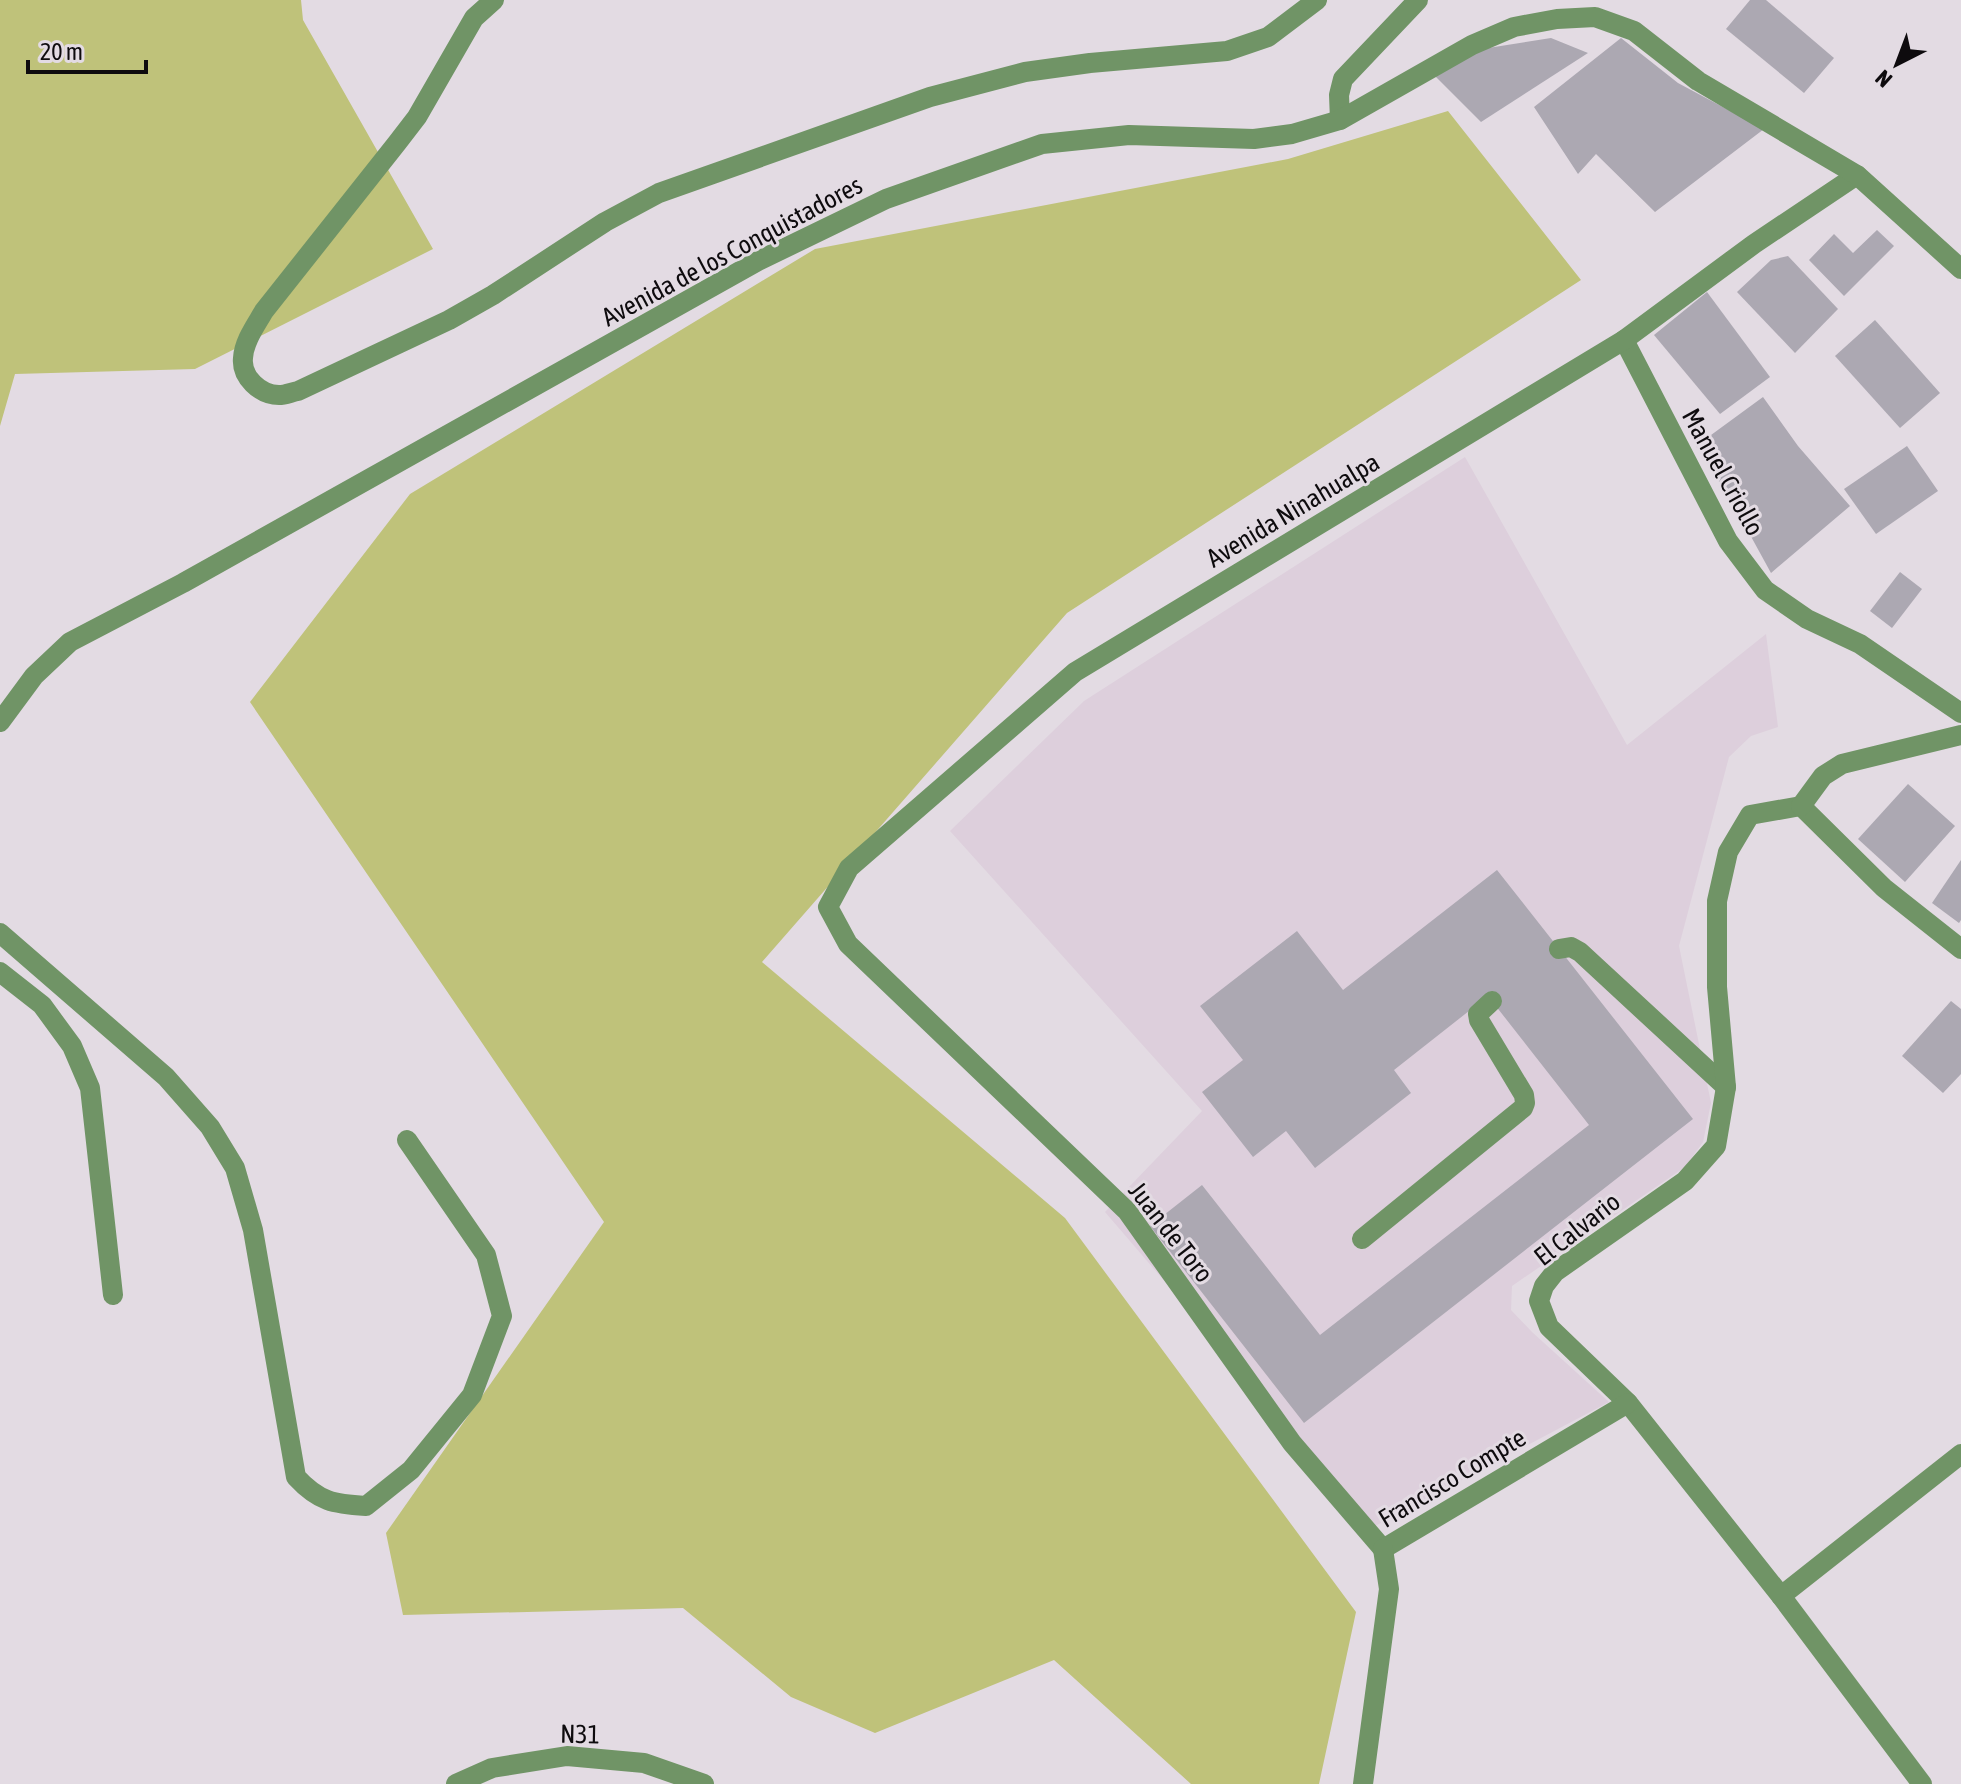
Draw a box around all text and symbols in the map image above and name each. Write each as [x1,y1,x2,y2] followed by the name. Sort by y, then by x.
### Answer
[28,24,146,74] scale bar
[1857,24,1937,104] north arrow
[40,38,83,65] text: 20 m
[1870,65,1897,93] text: N
[597,170,867,332] street label: Avenida de los Conquistadores
[1676,403,1770,541] street label: Manuel Criollo
[1201,447,1385,573] street label: Avenida Ninahualpa
[1123,1176,1219,1288] street label: Juan de Toro
[1528,1186,1626,1272] street label: El Calvario
[1373,1422,1531,1534] street label: Francisco Compte
[560,1719,600,1749] street label: N31

